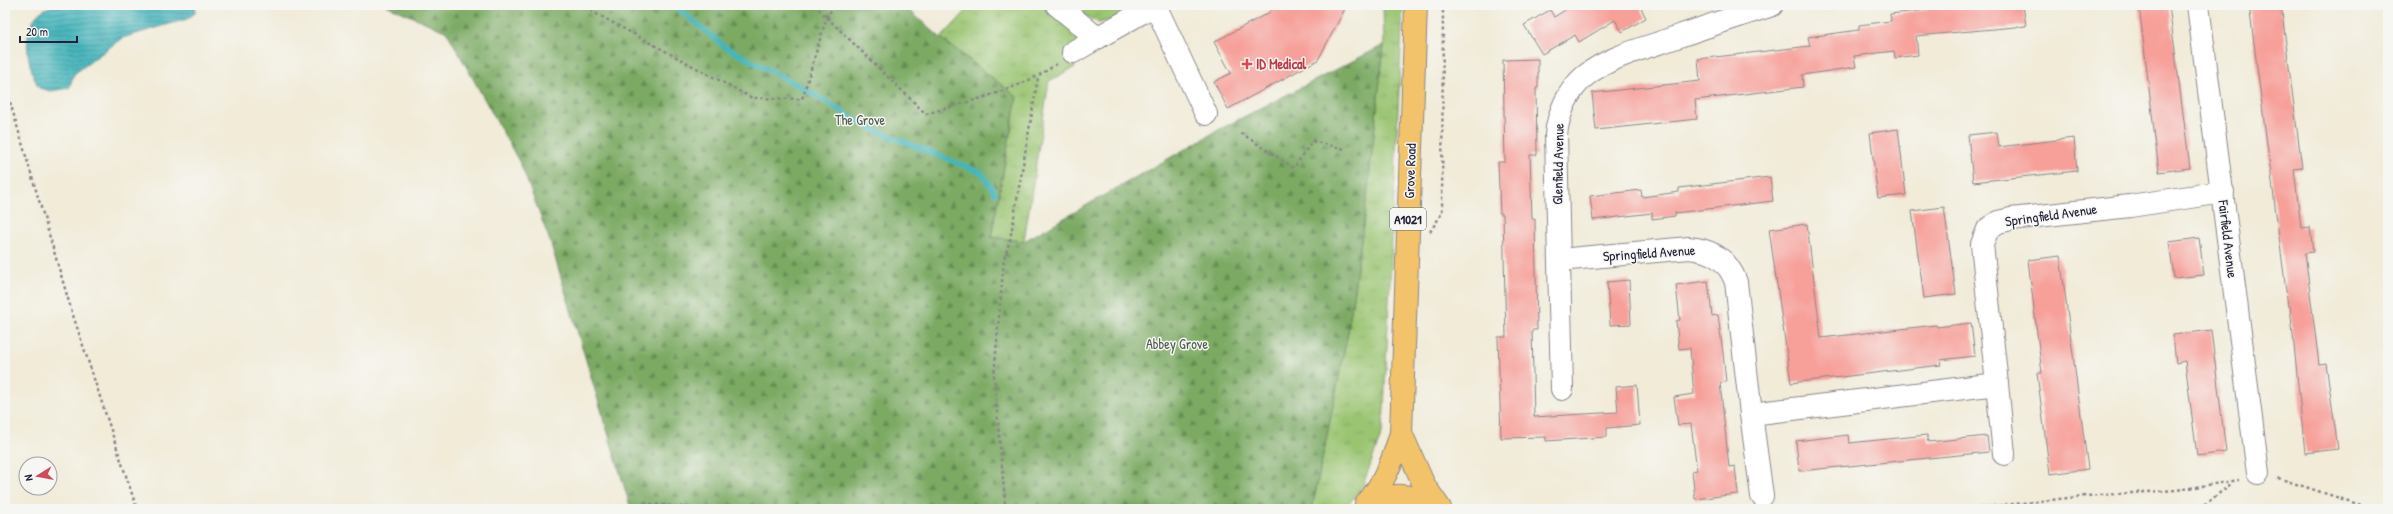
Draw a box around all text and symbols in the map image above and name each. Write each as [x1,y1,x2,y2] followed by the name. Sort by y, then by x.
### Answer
[20,18,77,44] scale bar
[26,23,48,40] text: 20 m
[1256,54,1307,73] place label: ID Medical
[1241,58,1253,70] marker: ID Medical
[835,110,885,129] park label: The Grove
[1547,123,1568,205] street label: Glenfield Avenue
[1399,143,1420,199] street label: Grove Road
[2214,198,2243,279] street label: Fairfield Avenue
[2004,199,2099,231] street label: Springfield Avenue
[1390,208,1426,230] road number: A1021
[1602,240,1696,266] street label: Springfield Avenue
[1146,334,1208,354] park label: Abbey Grove
[18,456,58,496] north arrow
[21,474,36,482] text: N

